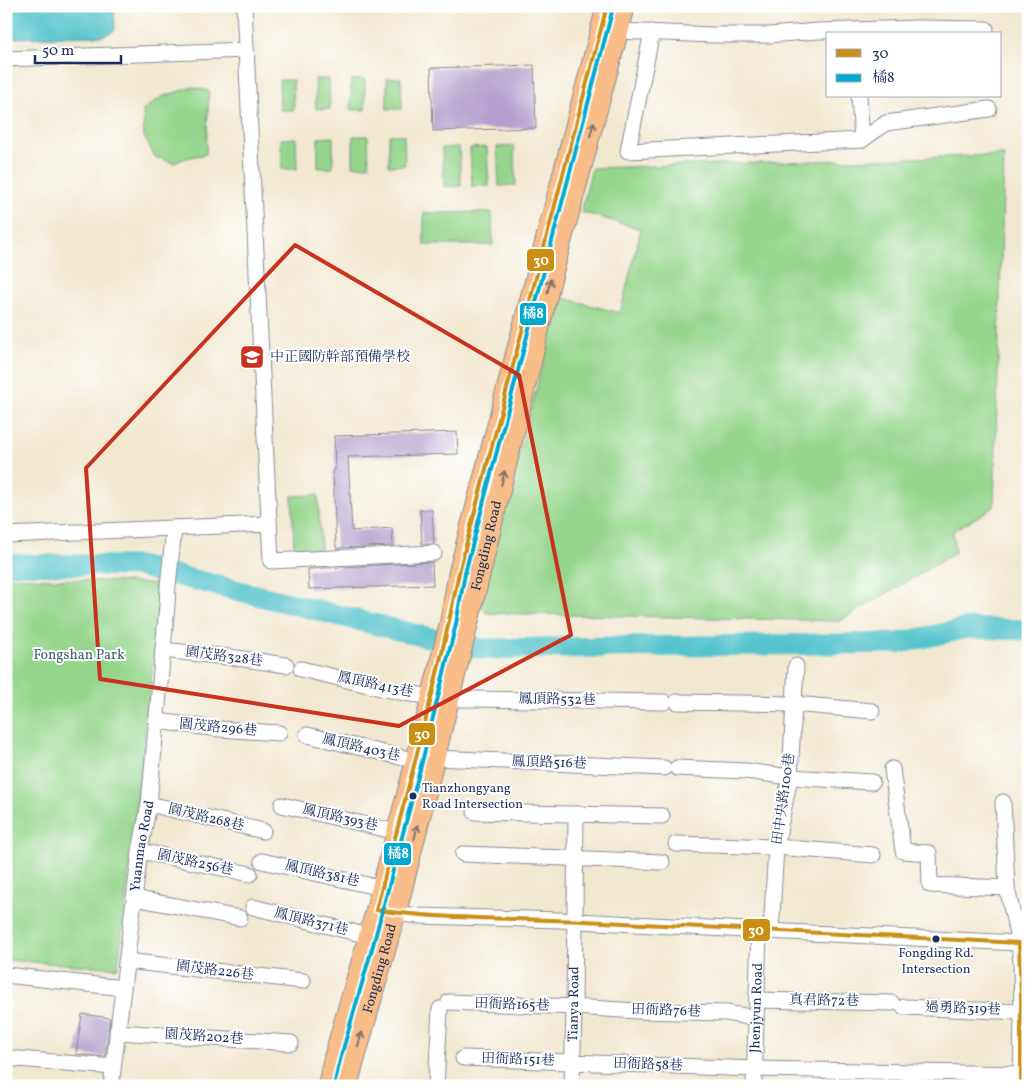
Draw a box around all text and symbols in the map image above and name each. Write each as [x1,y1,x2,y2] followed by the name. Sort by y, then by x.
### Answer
[35,32,121,64] scale bar
[826,32,1002,98] legend
[42,41,74,62] text: 50 m
[872,44,888,65] text: 30
[872,68,895,89] text: 橘8
[587,121,597,137] one-way arrow
[526,248,555,272] line badge: 30
[533,252,549,271] text: 30
[545,278,554,294] one-way arrow
[519,302,547,326] line badge: 橘8
[522,305,544,324] text: 橘8
[239,344,265,370] school or university icon: 中正國防幹部預備學校
[270,348,410,367] place label: 中正國防幹部預備學校
[499,470,508,486] one-way arrow
[467,499,507,593] street label: Fongding Road
[184,643,264,671] street label: 園茂路328巷
[33,646,125,665] park label: Fongshan Park
[335,668,415,702] street label: 鳳頂路413巷
[518,690,596,710] street label: 鳳頂路532巷
[178,715,258,741] street label: 園茂路296巷
[408,722,436,746] line badge: 30
[414,726,430,745] text: 30
[320,730,402,766] street label: 鳳頂路403巷
[511,752,587,774] street label: 鳳頂路516巷
[768,752,800,846] street label: 田中央路100巷
[422,780,523,814] place label: Tianzhongyang Road Intersection
[408,791,418,801] marker: Tianzhongyang Road Intersection
[126,798,159,893] street label: Yuanmao Road
[166,800,246,836] street label: 園茂路268巷
[300,800,380,836] street label: 鳳頂路393巷
[412,825,421,841] one-way arrow
[383,842,412,866] line badge: 橘8
[387,845,409,864] text: 橘8
[155,846,235,880] street label: 園茂路256巷
[283,856,361,892] street label: 鳳頂路381巷
[272,904,350,940] street label: 鳳頂路371巷
[742,918,771,942] line badge: 30
[358,921,402,1015] street label: Fongding Road
[748,922,764,941] text: 30
[931,934,941,944] marker: Fongding Rd. Intersection
[898,945,974,979] place label: Fongding Rd. Intersection
[175,957,255,985] street label: 園茂路226巷
[746,963,767,1053] street label: Jhenjyun Road
[564,966,584,1042] street label: Tianya Road
[789,991,859,1011] street label: 真君路72巷
[474,994,550,1016] street label: 田衙路165巷
[925,998,1001,1020] street label: 過勇路319巷
[631,1000,701,1022] street label: 田衙路76巷
[164,1025,244,1049] street label: 園茂路202巷
[356,1031,366,1047] one-way arrow
[481,1049,555,1071] street label: 田衙路151巷
[613,1054,683,1076] street label: 田衙路58巷

